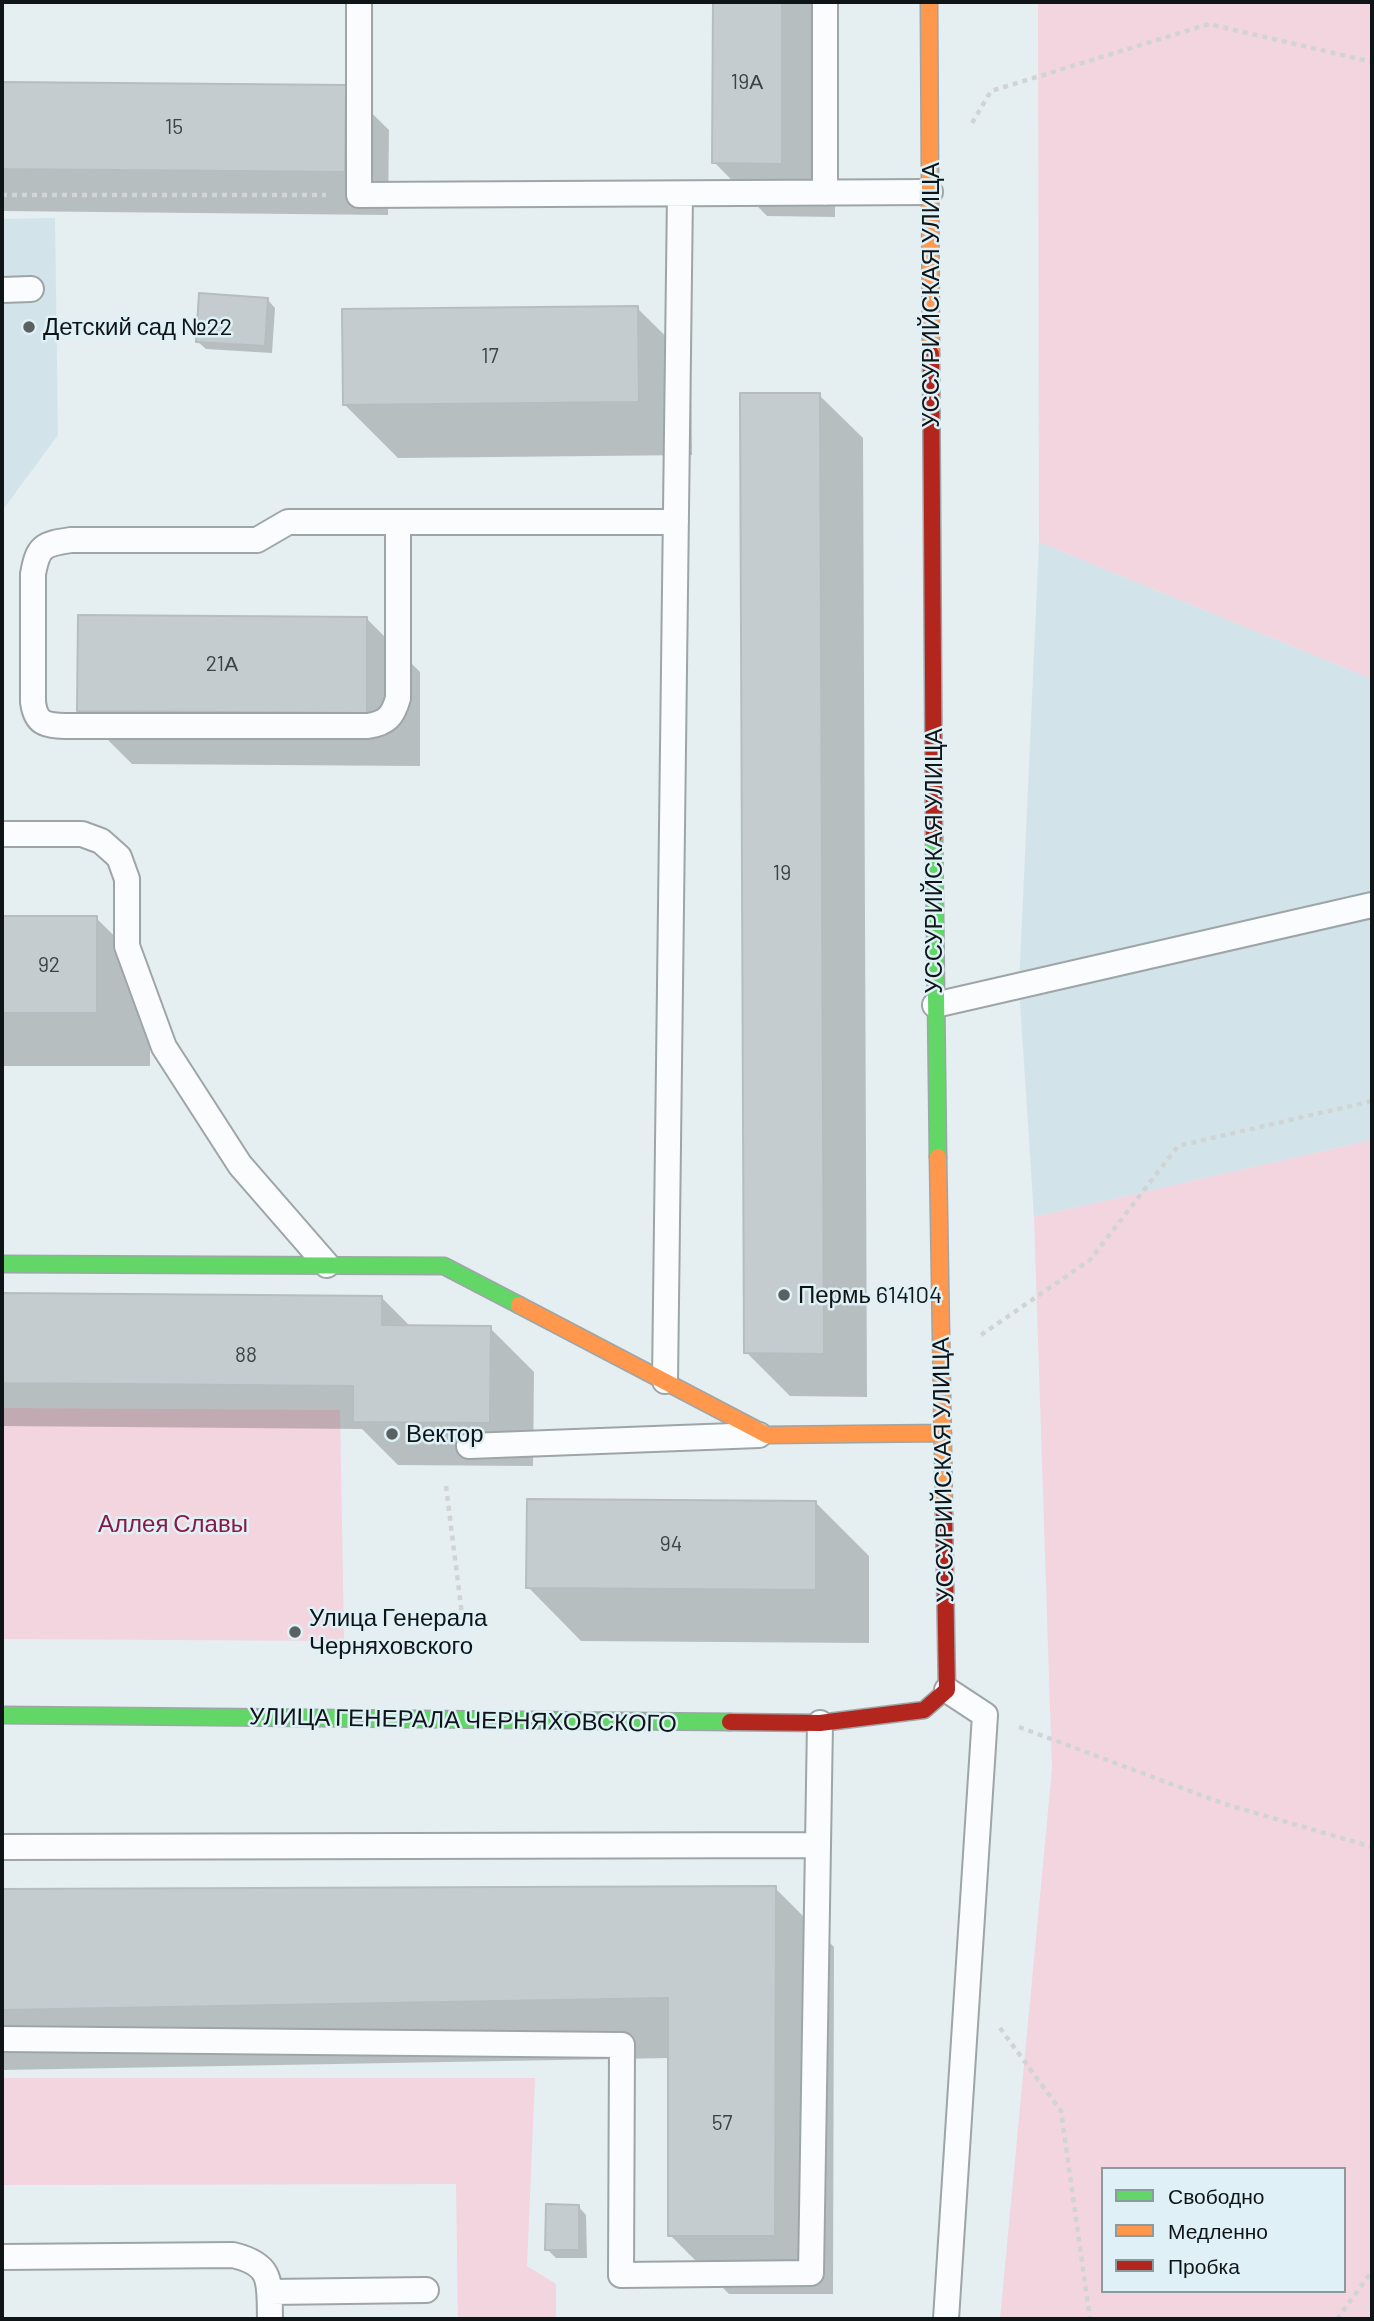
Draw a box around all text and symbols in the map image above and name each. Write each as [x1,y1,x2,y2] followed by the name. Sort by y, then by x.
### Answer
[731,69,763,95] house number: 19А
[165,114,183,140] house number: 15
[917,162,945,428] street label: УССУРИЙСКАЯ УЛИЦА
[43,313,232,341] place label: Детский сад №22
[21,319,37,335] marker: Детский сад №22
[481,343,499,369] house number: 17
[206,651,238,677] house number: 21А
[920,728,948,994] street label: УССУРИЙСКАЯ УЛИЦА
[773,860,791,886] house number: 19
[38,952,60,978] house number: 92
[798,1281,942,1309] place label: Пермь 614104
[776,1287,792,1303] marker: Пермь 614104
[926,1337,960,1603] street label: УССУРИЙСКАЯ УЛИЦА
[235,1342,257,1368] house number: 88
[406,1420,484,1448] place label: Вектор
[384,1426,400,1442] marker: Вектор
[98,1510,248,1538] park label: Аллея Славы
[660,1531,682,1557] house number: 94
[309,1604,487,1660] place label: Улица Генерала Черняховского
[287,1624,303,1640] marker: Улица Генерала Черняховского
[249,1702,677,1738] street label: УЛИЦА ГЕНЕРАЛА ЧЕРНЯХОВСКОГО
[712,2110,732,2136] house number: 57
[1101,2167,1346,2293] legend
[1168,2183,1265,2208] text: Свободно
[1168,2218,1268,2243] text: Медленно
[1168,2253,1240,2278] text: Пробка

